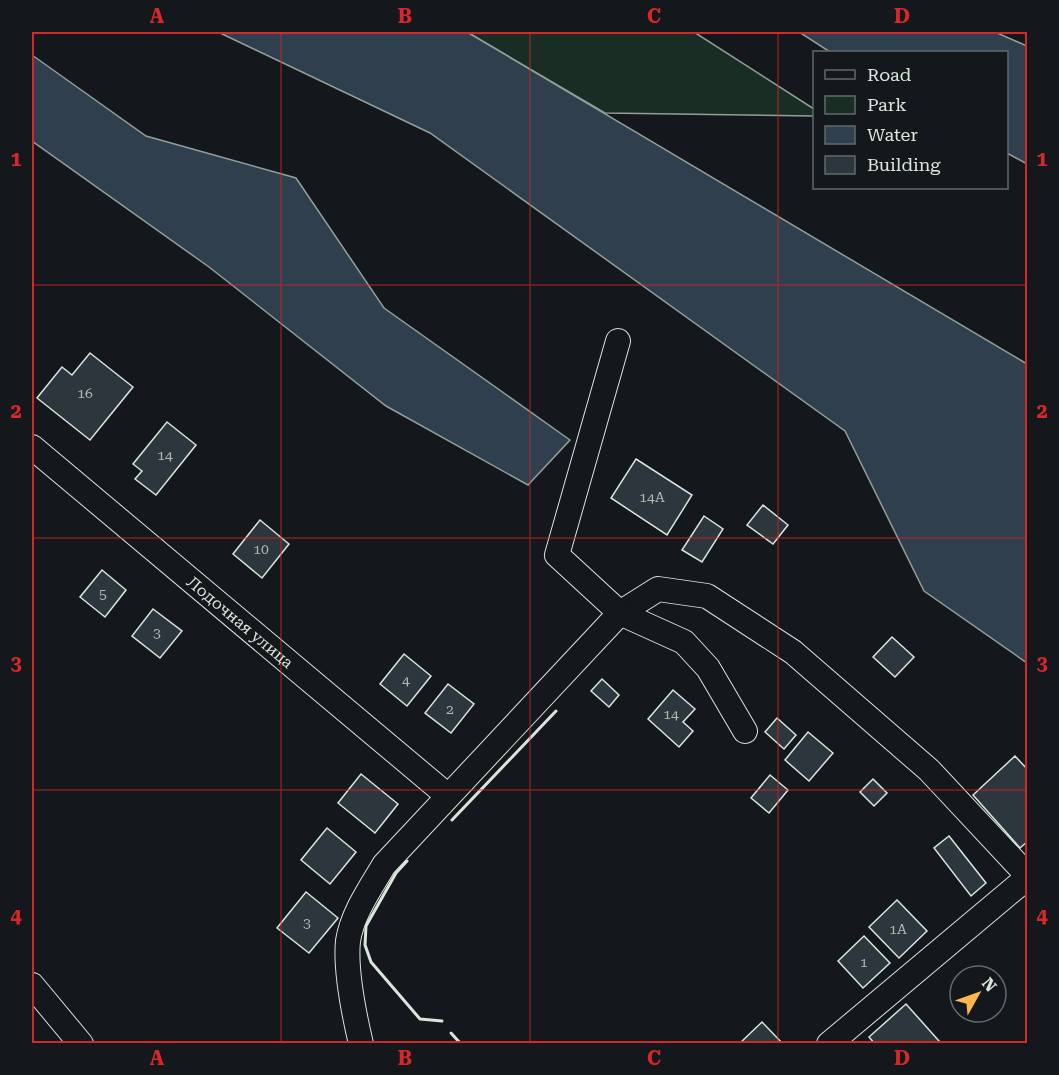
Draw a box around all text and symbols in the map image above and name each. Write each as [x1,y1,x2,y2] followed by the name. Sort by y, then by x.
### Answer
[150,4,165,28] text: A
[398,4,412,28] text: B
[647,4,661,28] text: C
[894,4,910,28] text: D
[813,51,1008,189] legend
[867,64,912,85] text: Road
[867,94,907,115] text: Park
[867,124,918,145] text: Water
[10,147,22,171] text: 1
[1036,147,1048,171] text: 1
[867,154,941,175] text: Building
[77,385,93,401] house number: 16
[10,399,22,423] text: 2
[1036,399,1048,423] text: 2
[157,447,173,463] house number: 14
[639,489,665,505] house number: 14А
[253,541,269,557] house number: 10
[183,572,297,672] street label: Лодочная улица
[99,586,107,602] house number: 5
[153,625,161,641] house number: 3
[10,651,22,675] text: 3
[1036,651,1048,675] text: 3
[402,672,410,688] house number: 4
[446,701,454,717] house number: 2
[663,706,679,722] house number: 14
[10,904,22,928] text: 4
[1036,904,1048,928] text: 4
[303,915,311,931] house number: 3
[889,921,907,937] house number: 1А
[860,954,868,970] house number: 1
[948,964,1008,1024] north arrow
[978,974,1000,996] text: N
[150,1046,165,1070] text: A
[398,1046,412,1070] text: B
[647,1046,661,1070] text: C
[894,1046,910,1070] text: D

